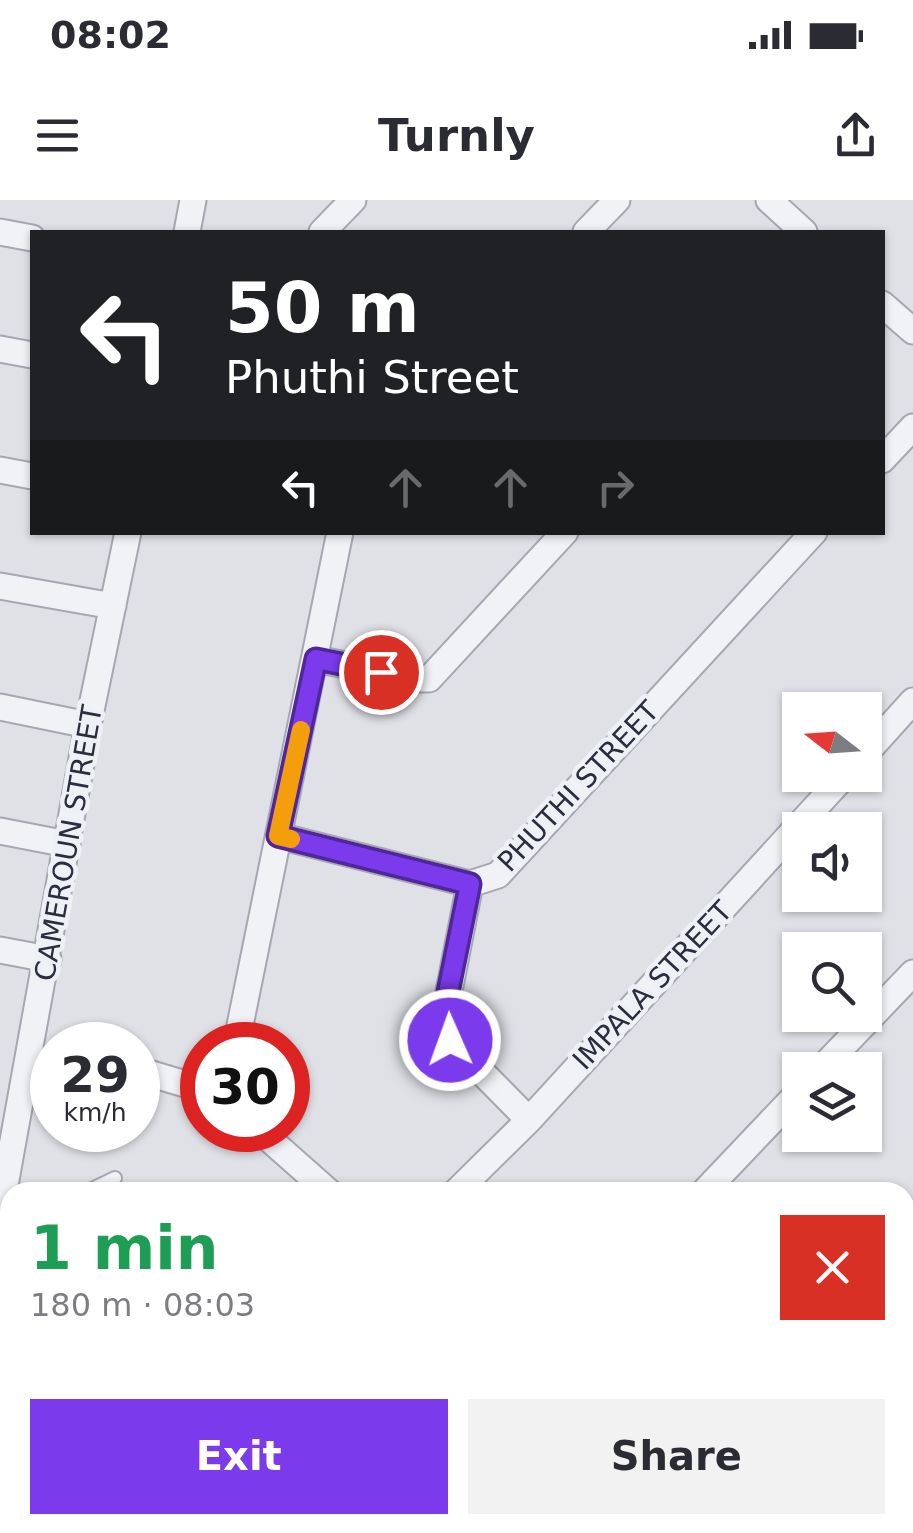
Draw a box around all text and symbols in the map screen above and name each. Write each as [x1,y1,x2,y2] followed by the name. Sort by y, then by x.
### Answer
[50,13,171,57] text: 08:02
[30,108,85,163] icon: menu
[828,108,883,163] icon: share
[378,109,535,162] text: Turnly
[225,267,420,349] text: 50 m
[60,270,190,400] icon: left
[225,351,519,404] text: Phuthi Street
[273,460,328,515] icon: left
[378,460,433,515] icon: ahead
[483,460,538,515] icon: ahead
[588,460,643,515] icon: right
[339,630,424,715] pin
[354,645,409,700] icon: arrive
[782,692,882,792] north arrow
[782,692,882,1152] map controls
[491,694,666,878] street label: PHUTHI STREET
[28,702,109,983] street label: CAMEROUN STREET
[782,812,882,912] button: sound
[566,894,739,1076] street label: IMPALA STREET
[782,932,882,1032] button: search
[398,988,502,1092] position arrow
[180,1022,310,1152] speed limit sign: 30
[60,1046,130,1104] text: 29
[782,1052,882,1152] button: layers
[63,1098,127,1127] text: km/h
[30,1213,218,1283] text: 1 min
[780,1215,885,1320] button: close
[30,1286,255,1324] text: 180 m · 08:03
[30,1399,448,1514] button: Exit
[468,1399,885,1514] button: Share

